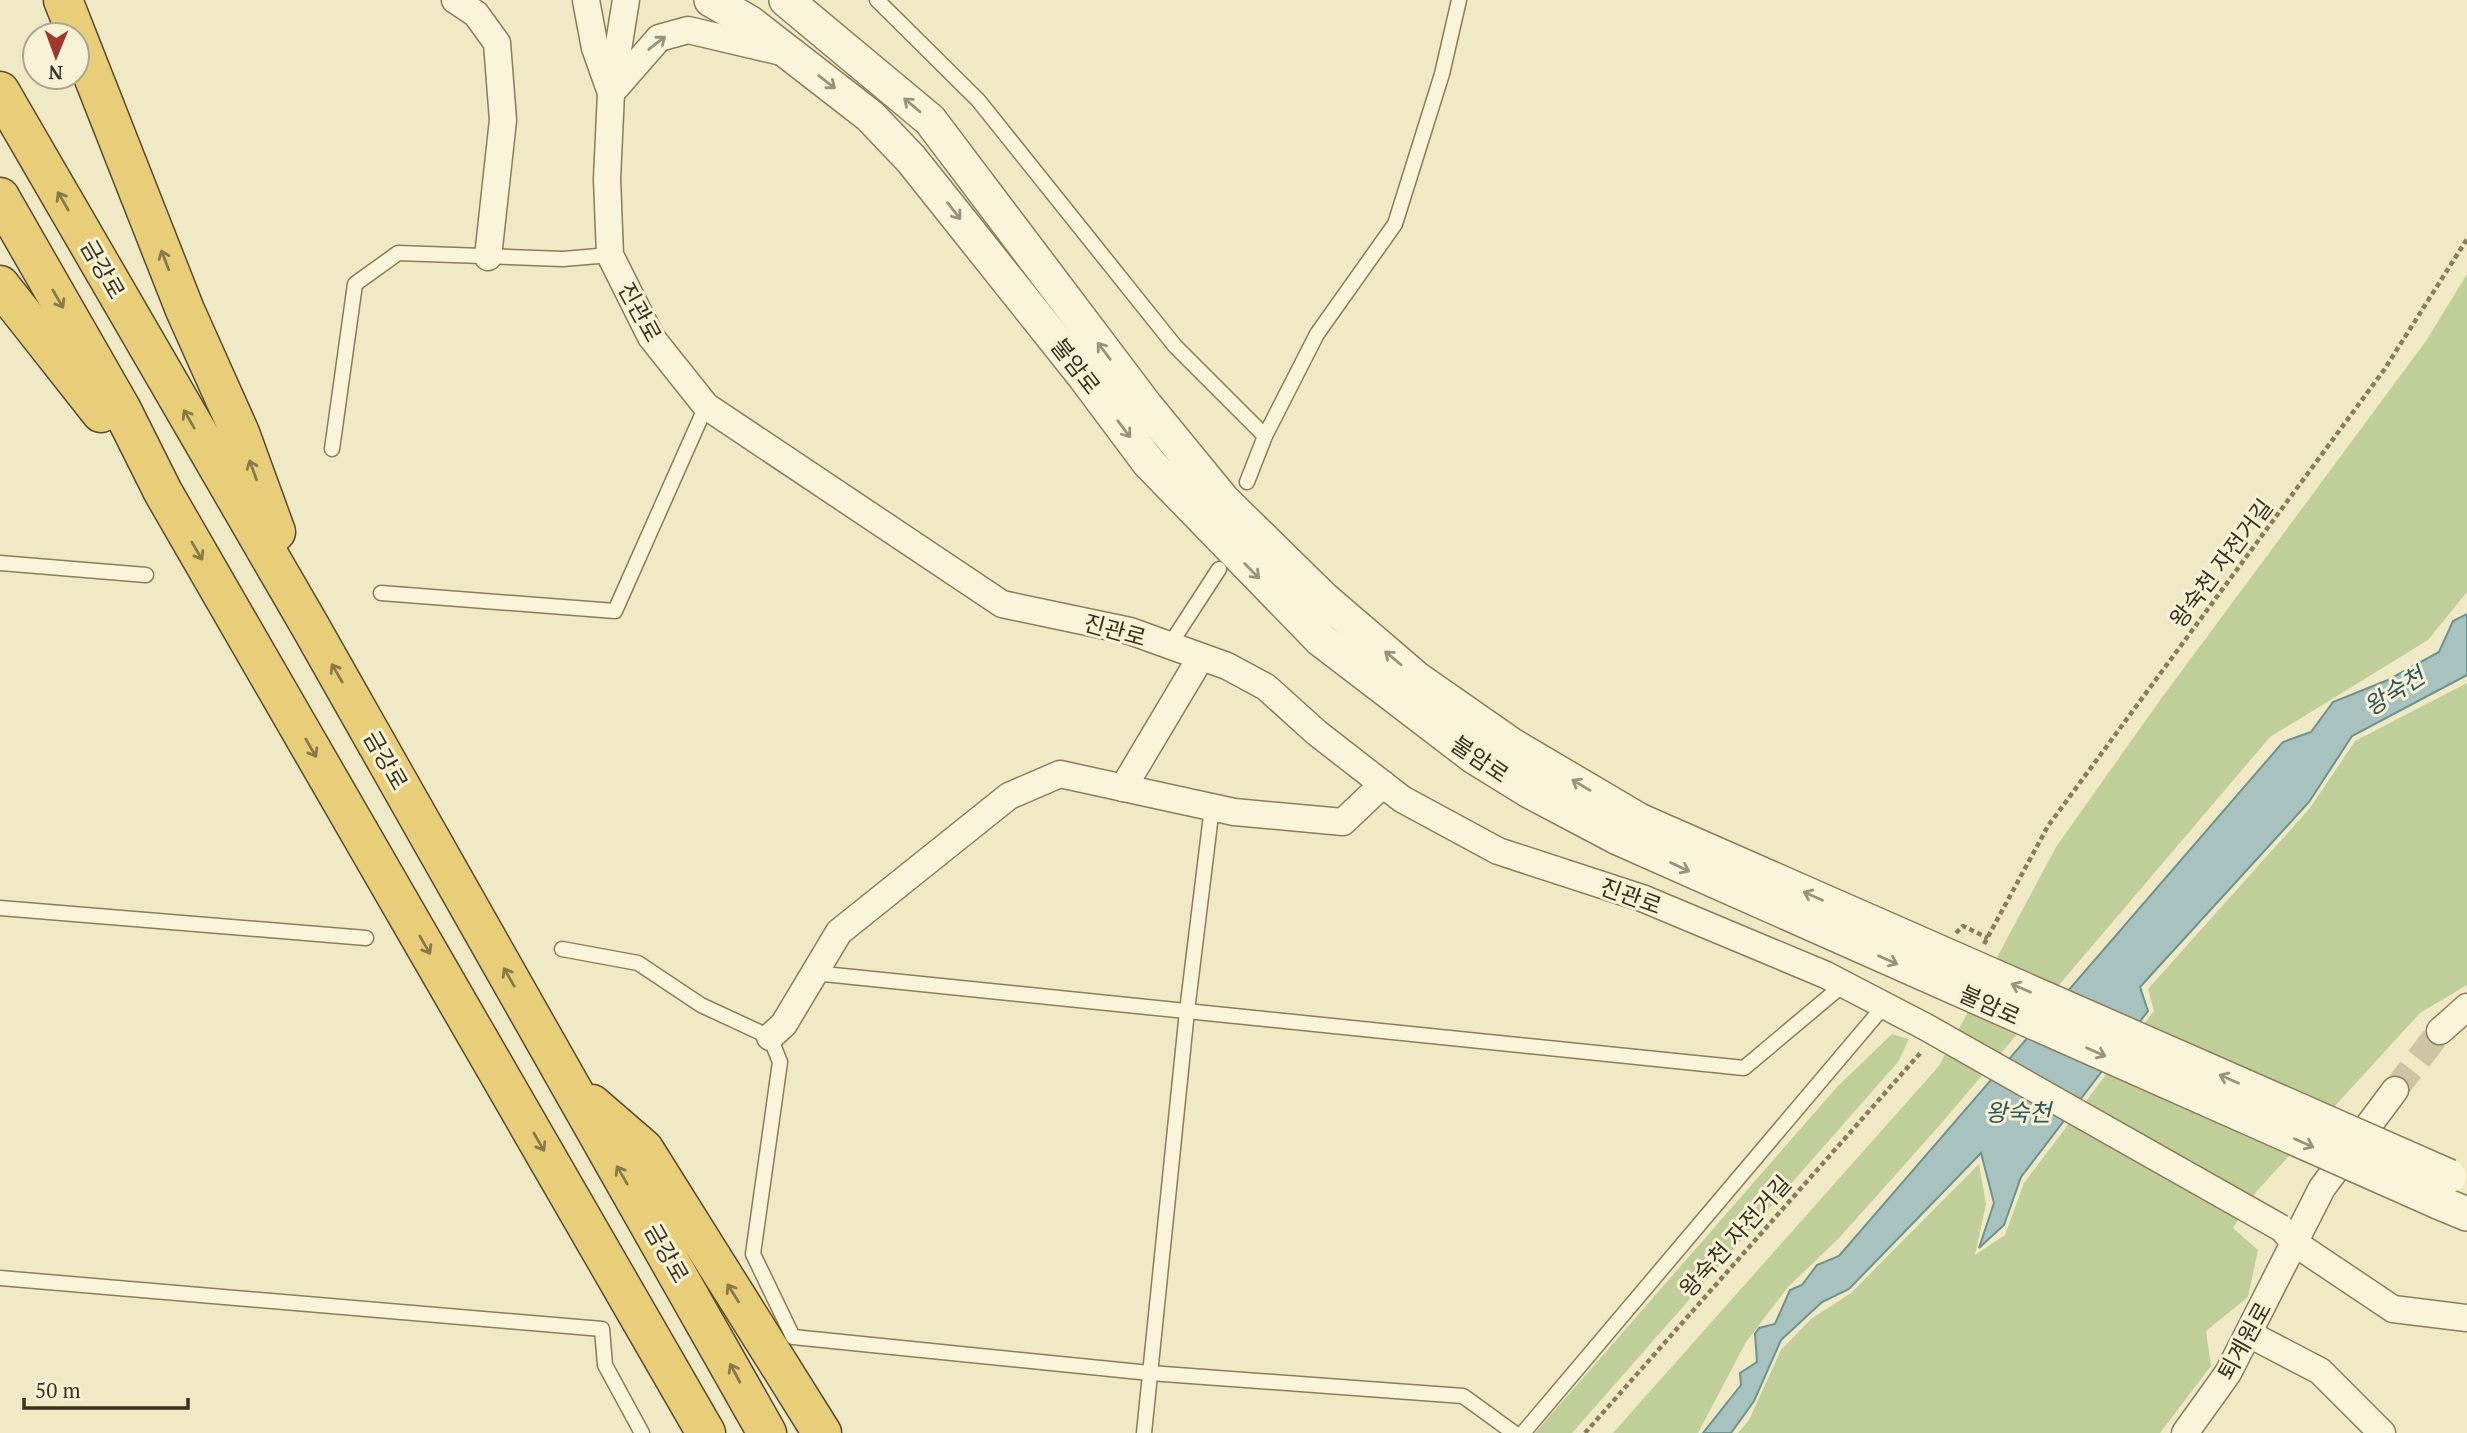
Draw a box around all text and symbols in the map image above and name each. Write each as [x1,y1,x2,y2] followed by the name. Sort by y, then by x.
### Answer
[21,21,91,91] north arrow
[648,36,666,52] one-way arrow
[48,61,63,86] text: N
[817,74,835,90] one-way arrow
[903,97,921,113] one-way arrow
[56,191,69,212] one-way arrow
[947,201,962,220] one-way arrow
[74,234,132,304] street label: 금강로
[158,250,171,272] one-way arrow
[611,277,669,347] street label: 진관로
[51,288,65,308] one-way arrow
[1044,331,1108,401] street label: 불암로
[1096,342,1111,360] one-way arrow
[182,409,196,429] one-way arrow
[1116,420,1131,438] one-way arrow
[246,459,258,481] one-way arrow
[2162,492,2280,634] street label: 왕숙천 자전거길
[191,540,205,560] one-way arrow
[1243,562,1260,579] one-way arrow
[1080,607,1150,653] street label: 진관로
[1384,650,1402,666] one-way arrow
[2358,658,2433,722] water label: 왕숙천
[330,663,343,684] one-way arrow
[357,725,415,795] street label: 금강로
[1445,728,1515,790] street label: 불암로
[304,737,318,757] one-way arrow
[1571,778,1591,792] one-way arrow
[1669,861,1690,874] one-way arrow
[1596,871,1666,921] street label: 진관로
[1803,889,1824,902] one-way arrow
[418,934,432,954] one-way arrow
[1877,954,1898,967] one-way arrow
[502,968,516,988] one-way arrow
[1955,978,2025,1032] street label: 불암로
[2011,981,2032,994] one-way arrow
[2085,1046,2106,1059] one-way arrow
[2219,1072,2241,1085] one-way arrow
[1985,1096,2054,1128] water label: 왕숙천
[532,1131,546,1151] one-way arrow
[2293,1137,2314,1150] one-way arrow
[615,1165,628,1186] one-way arrow
[1672,1169,1798,1303] street label: 왕숙천 자전거길
[638,1218,696,1288] street label: 금강로
[725,1283,739,1303] one-way arrow
[2210,1296,2278,1386] street label: 퇴계원로
[727,1363,741,1384] one-way arrow
[24,1366,189,1410] scale bar
[35,1376,81,1404] text: 50 m

